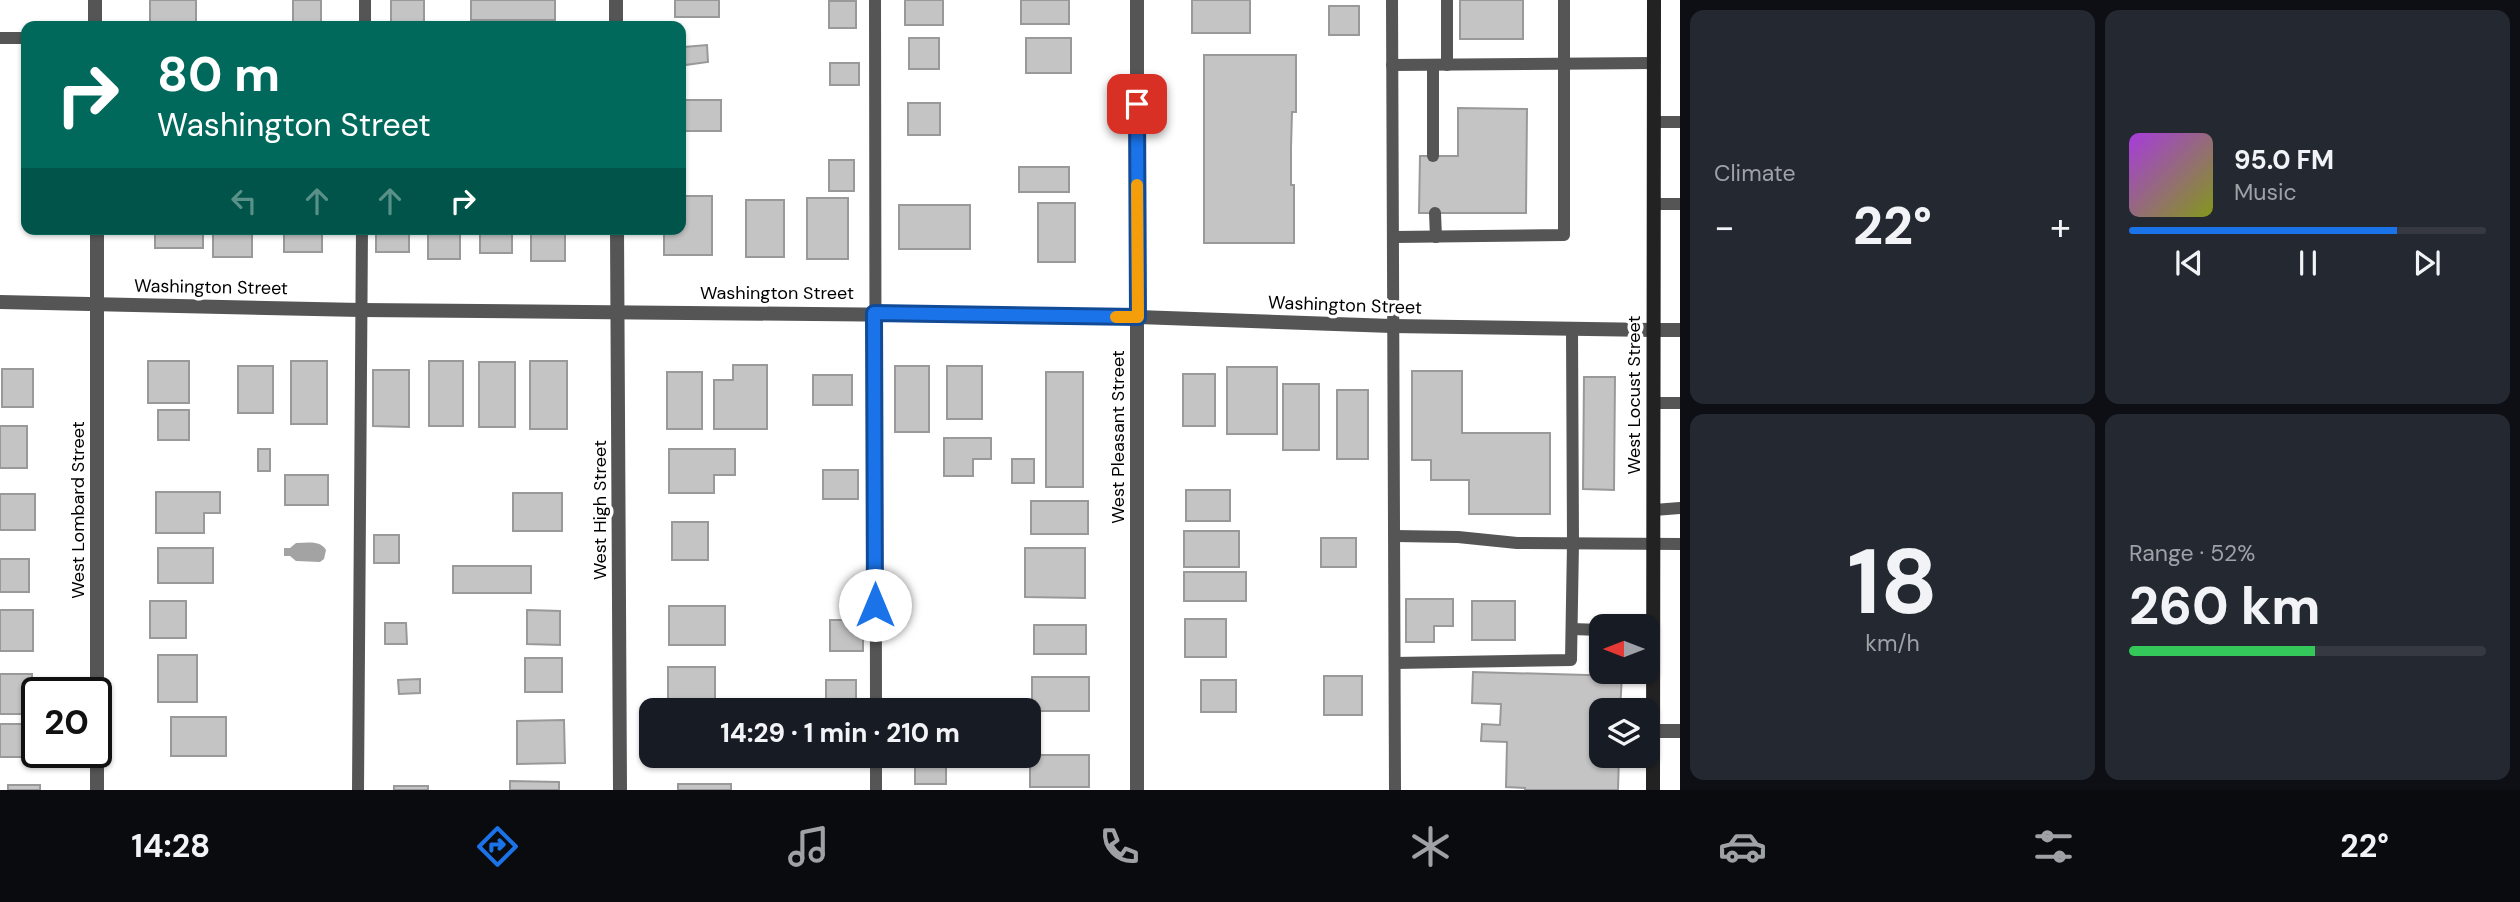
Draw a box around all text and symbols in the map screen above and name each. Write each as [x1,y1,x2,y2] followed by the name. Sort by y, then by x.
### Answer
[157,42,280,106] text: 80 m
[42,49,133,140] icon: right
[1107,74,1167,134] pin
[1118,85,1156,123] icon: arrive
[157,104,431,146] text: Washington Street
[2234,143,2334,177] text: 95.0 FM
[1714,158,1796,188] text: Climate
[2234,177,2297,207] text: Music
[225,182,263,220] icon: left
[298,182,336,220] icon: ahead
[371,182,409,220] icon: ahead
[444,182,482,220] icon: right
[1853,192,1932,260] text: 22°
[1714,202,1735,252] text: −
[2050,202,2071,252] text: +
[2170,244,2208,282] icon: previous
[2289,244,2327,282] icon: pause
[2408,244,2446,282] icon: next
[134,274,288,300] street label: Washington Street
[700,281,854,305] street label: Washington Street
[1268,290,1422,320] street label: Washington Street
[1622,315,1646,475] street label: West Locust Street
[1106,350,1130,524] street label: West Pleasant Street
[66,421,90,599] street label: West Lombard Street
[588,440,612,580] street label: West High Street
[1847,523,1938,641] text: 18
[2129,538,2255,568] text: Range · 52%
[838,568,912,642] position arrow
[2129,572,2321,640] text: 260 km
[1589,614,1659,684] north arrow
[1589,614,1659,768] map controls
[1865,628,1920,658] text: km/h
[21,677,112,768] speed limit sign: 20
[1589,698,1659,768] button: layers
[720,716,960,750] text: 14:29 · 1 min · 210 m
[473,822,522,871] icon: directions
[784,822,833,871] icon: music
[1095,822,1144,871] icon: phone
[1406,822,1455,871] icon: climate
[1718,822,1767,871] icon: car
[2029,822,2078,871] icon: filters
[131,825,210,867] text: 14:28
[2340,825,2389,867] text: 22°

